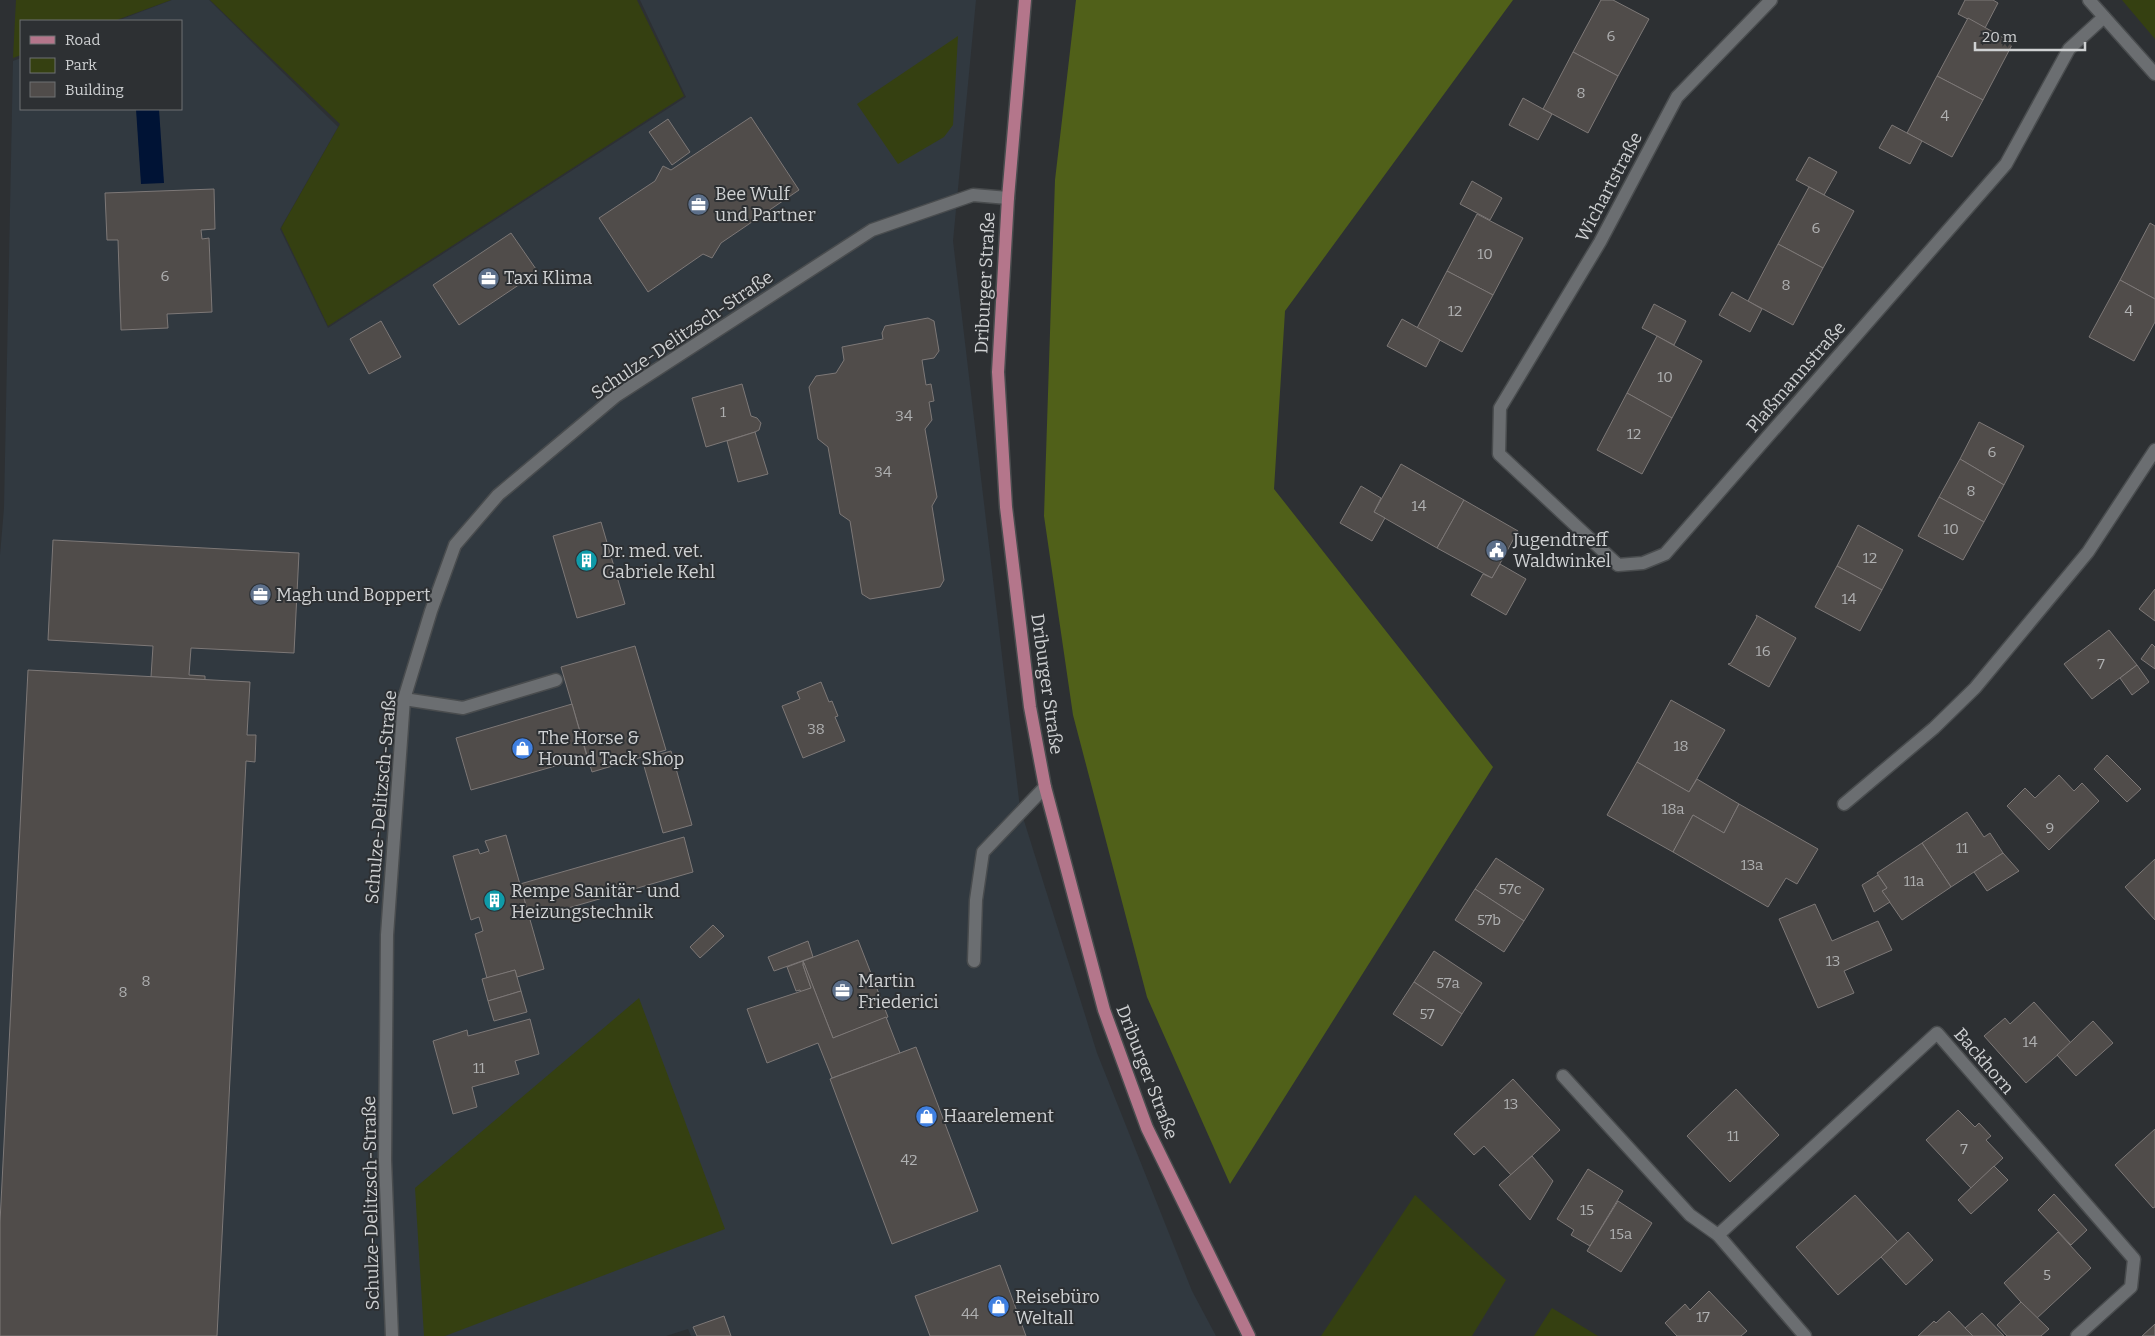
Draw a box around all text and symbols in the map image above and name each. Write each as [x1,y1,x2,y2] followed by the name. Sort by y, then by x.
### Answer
[20,20,182,110] legend
[1975,20,2085,52] scale bar
[1607,27,1616,45] house number: 6
[1982,28,2018,46] text: 20 m
[65,31,100,49] text: Road
[65,56,97,74] text: Park
[65,81,124,99] text: Building
[1576,84,1586,102] house number: 8
[1941,107,1950,125] house number: 4
[1571,128,1647,246] street label: Wichartstraße
[715,183,816,226] place label: Bee Wulf und Partner
[687,192,711,216] office icon: Bee Wulf und Partner
[970,212,1000,354] street label: Driburger Straße
[1812,219,1821,237] house number: 6
[1477,245,1493,263] house number: 10
[476,266,500,290] office icon: Taxi Klima
[587,266,777,404] street label: Schulze-Delitzsch-Straße
[161,267,170,285] house number: 6
[504,267,592,289] place label: Taxi Klima
[1781,276,1791,294] house number: 8
[1448,302,1462,320] house number: 12
[2125,302,2134,320] house number: 4
[1742,317,1850,437] street label: Plaßmannstraße
[1657,368,1673,386] house number: 10
[720,403,726,421] house number: 1
[895,407,913,425] house number: 34
[1627,425,1641,443] house number: 12
[1988,443,1997,461] house number: 6
[874,463,892,481] house number: 34
[1966,482,1976,500] house number: 8
[1412,497,1427,515] house number: 14
[1943,520,1959,538] house number: 10
[1512,529,1611,572] place label: Jugendtreff Waldwinkel
[1485,538,1509,562] public building icon: Jugendtreff Waldwinkel
[602,540,715,583] place label: Dr. med. vet. Gabriele Kehl
[574,549,598,573] building icon: Dr. med. vet. Gabriele Kehl
[1863,549,1877,567] house number: 12
[248,583,272,607] office icon: Magh und Boppert
[276,584,431,606] place label: Magh und Boppert
[1842,590,1857,608] house number: 14
[1026,612,1068,756] street label: Driburger Straße
[1756,642,1771,660] house number: 16
[2097,655,2105,673] house number: 7
[361,689,401,905] street label: Schulze-Delitzsch-Straße
[807,720,825,738] house number: 38
[538,727,684,770] place label: The Horse & Hound Tack Shop
[510,736,534,760] shop icon: The Horse & Hound Tack Shop
[1673,737,1689,755] house number: 18
[1662,800,1684,818] house number: 18a
[2046,819,2054,837] house number: 9
[1956,839,1968,857] house number: 11
[1741,856,1763,874] house number: 13a
[1904,872,1924,890] house number: 11a
[511,880,680,923] place label: Rempe Sanitär- und Heizungstechnik
[1499,880,1522,898] house number: 57c
[483,889,507,913] building icon: Rempe Sanitär- und Heizungstechnik
[1477,911,1501,929] house number: 57b
[1826,952,1840,970] house number: 13
[858,970,939,1013] place label: Martin Friederici
[141,972,151,990] house number: 8
[1436,974,1460,992] house number: 57a
[830,979,854,1003] office icon: Martin Friederici
[118,983,128,1001] house number: 8
[1111,1002,1183,1142] street label: Driburger Straße
[1419,1005,1435,1023] house number: 57
[1949,1023,2019,1099] street label: Backhorn
[2023,1033,2038,1051] house number: 14
[473,1059,485,1077] house number: 11
[1504,1095,1518,1113] house number: 13
[358,1096,384,1310] street label: Schulze-Delitzsch-Straße
[915,1104,939,1128] shop icon: Haarelement
[943,1105,1055,1127] place label: Haarelement
[1727,1127,1739,1145] house number: 11
[1960,1140,1968,1158] house number: 7
[901,1151,917,1169] house number: 42
[1580,1201,1594,1219] house number: 15
[1610,1225,1632,1243] house number: 15a
[2043,1266,2051,1284] house number: 5
[1015,1286,1100,1329] place label: Reisebüro Weltall
[987,1295,1011,1319] shop icon: Reisebüro Weltall
[961,1305,979,1323] house number: 44
[1696,1308,1710,1326] house number: 17

